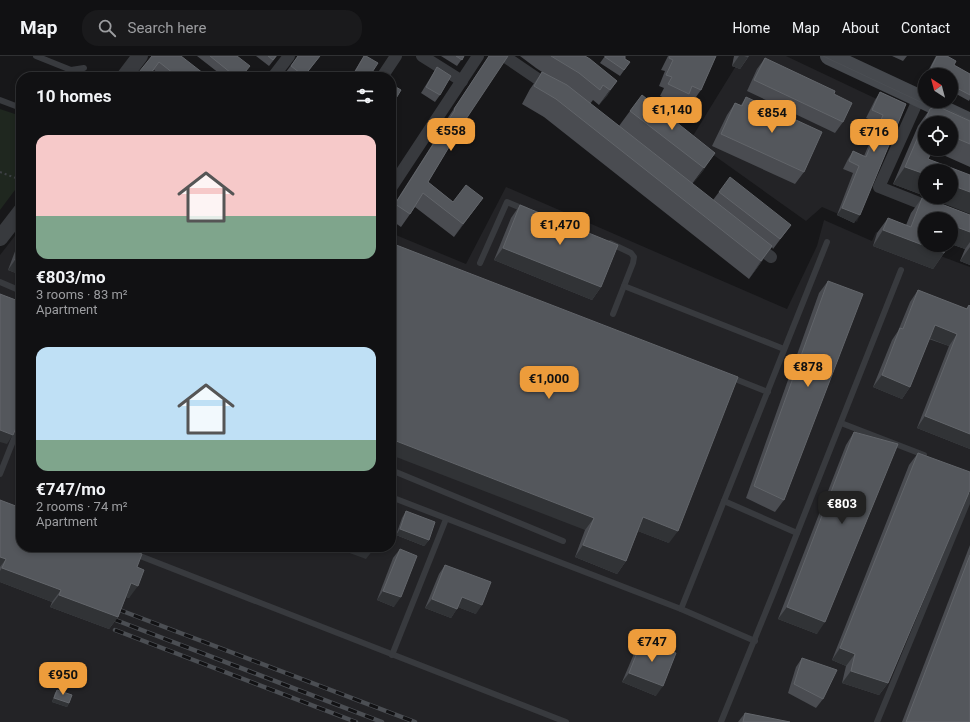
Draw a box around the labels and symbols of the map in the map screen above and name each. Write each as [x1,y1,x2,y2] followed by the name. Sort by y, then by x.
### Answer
[918,68,958,108] north arrow
[639,97,705,131] pin: €1,140
[748,100,796,134] pin: €854
[427,118,475,152] pin: €558
[850,119,898,153] pin: €716
[527,212,593,246] pin: €1,470
[784,354,832,388] pin: €878
[516,366,582,400] pin: €1,000
[818,491,866,525] pin: €803
[628,629,676,663] pin: €747
[39,662,87,696] pin: €950

